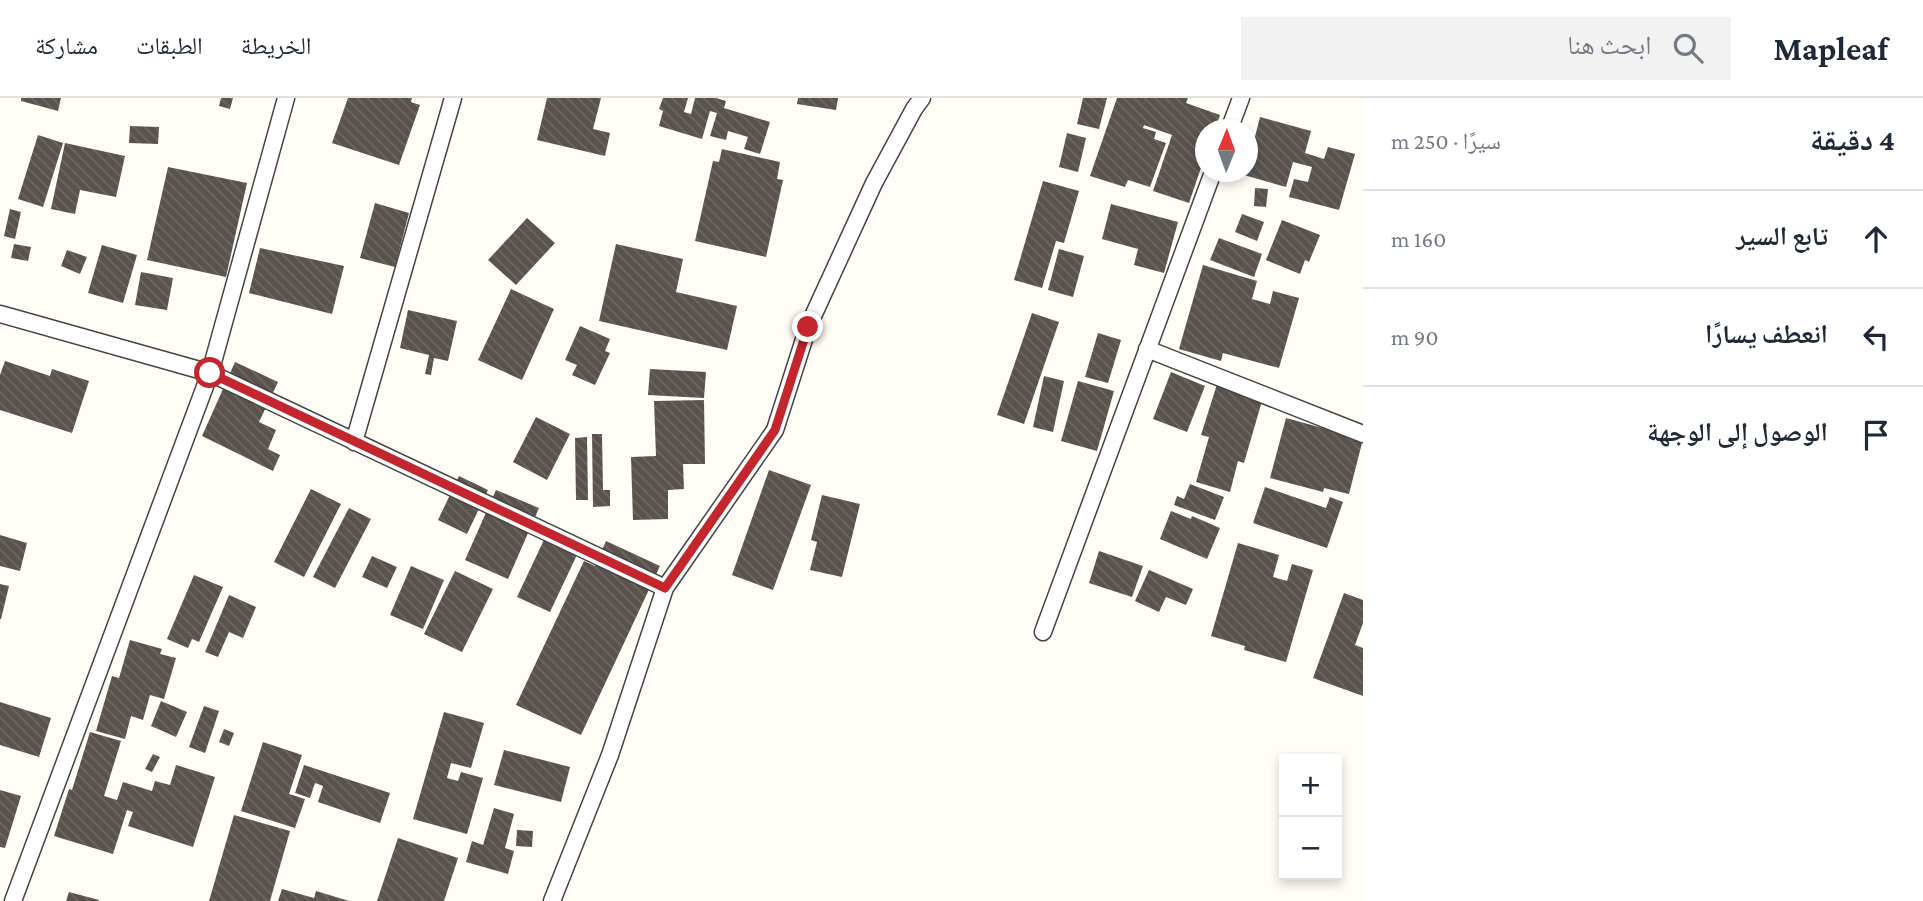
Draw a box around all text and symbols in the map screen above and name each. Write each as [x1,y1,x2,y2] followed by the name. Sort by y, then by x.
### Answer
[1241,17,1731,80] search box
[1669,29,1707,67] icon: search
[1773,30,1888,67] text: Mapleaf
[1567,31,1651,60] text: ابحث هنا
[35,32,98,59] text: مشاركة
[136,32,203,59] text: الطبقات
[241,32,311,59] text: الخريطة
[1195,119,1258,182] north arrow
[1810,123,1895,156] text: 4 دقيقة
[1391,128,1501,154] text: سيرًا · 250 m
[1857,220,1895,258] icon: ahead
[1736,222,1828,251] text: تابع السير
[1391,226,1446,252] text: 160 m
[792,311,823,342] route end
[1857,318,1895,356] icon: left
[1705,320,1828,349] text: انعطف يسارًا
[1391,324,1439,350] text: 90 m
[194,357,225,388] route start
[1857,416,1895,454] icon: arrive
[1647,418,1828,447] text: الوصول إلى الوجهة
[1279,754,1342,880] map controls
[1279,754,1342,817] button: +
[1279,817,1342,880] button: −

